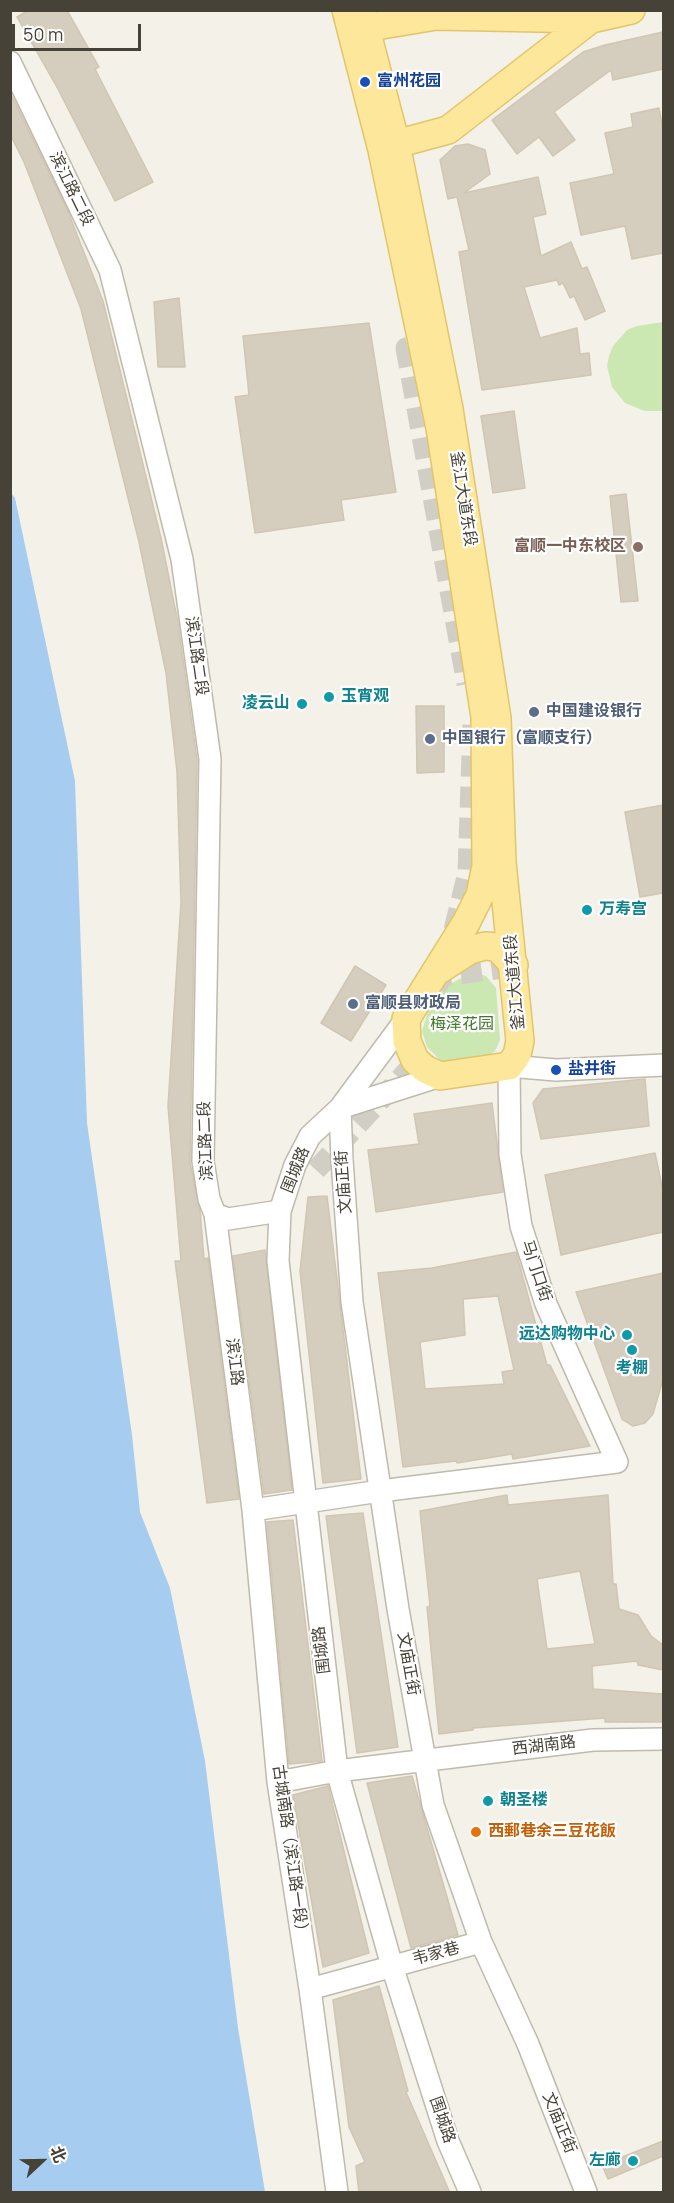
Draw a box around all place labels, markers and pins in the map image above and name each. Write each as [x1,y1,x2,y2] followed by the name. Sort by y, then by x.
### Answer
[377,72,441,92] place label: 富州花园
[358,75,372,89] marker: 富州花园
[514,537,626,557] place label: 富顺一中东校区
[631,540,645,554] marker: 富顺一中东校区
[341,687,389,707] place label: 玉宵观
[322,690,336,704] marker: 玉宵观
[242,694,290,714] place label: 凌云山
[295,697,309,711] marker: 凌云山
[546,702,642,722] place label: 中国建设银行
[527,705,541,719] marker: 中国建设银行
[442,729,602,749] place label: 中国银行（富顺支行）
[423,732,437,746] marker: 中国银行（富顺支行）
[599,900,647,920] place label: 万寿宫
[580,903,594,917] marker: 万寿宫
[365,994,461,1014] place label: 富顺县财政局
[346,997,360,1011] marker: 富顺县财政局
[568,1060,616,1080] place label: 盐井街
[549,1063,563,1077] marker: 盐井街
[519,1325,615,1345] place label: 远达购物中心
[620,1328,634,1342] marker: 远达购物中心
[625,1343,639,1357] marker: 考棚
[616,1359,648,1379] place label: 考棚
[500,1791,548,1811] place label: 朝圣楼
[481,1794,495,1808] marker: 朝圣楼
[488,1822,616,1842] place label: 西郵巷余三豆花飯
[469,1825,483,1839] marker: 西郵巷余三豆花飯
[589,2151,621,2171] place label: 左廊
[626,2154,640,2168] marker: 左廊

